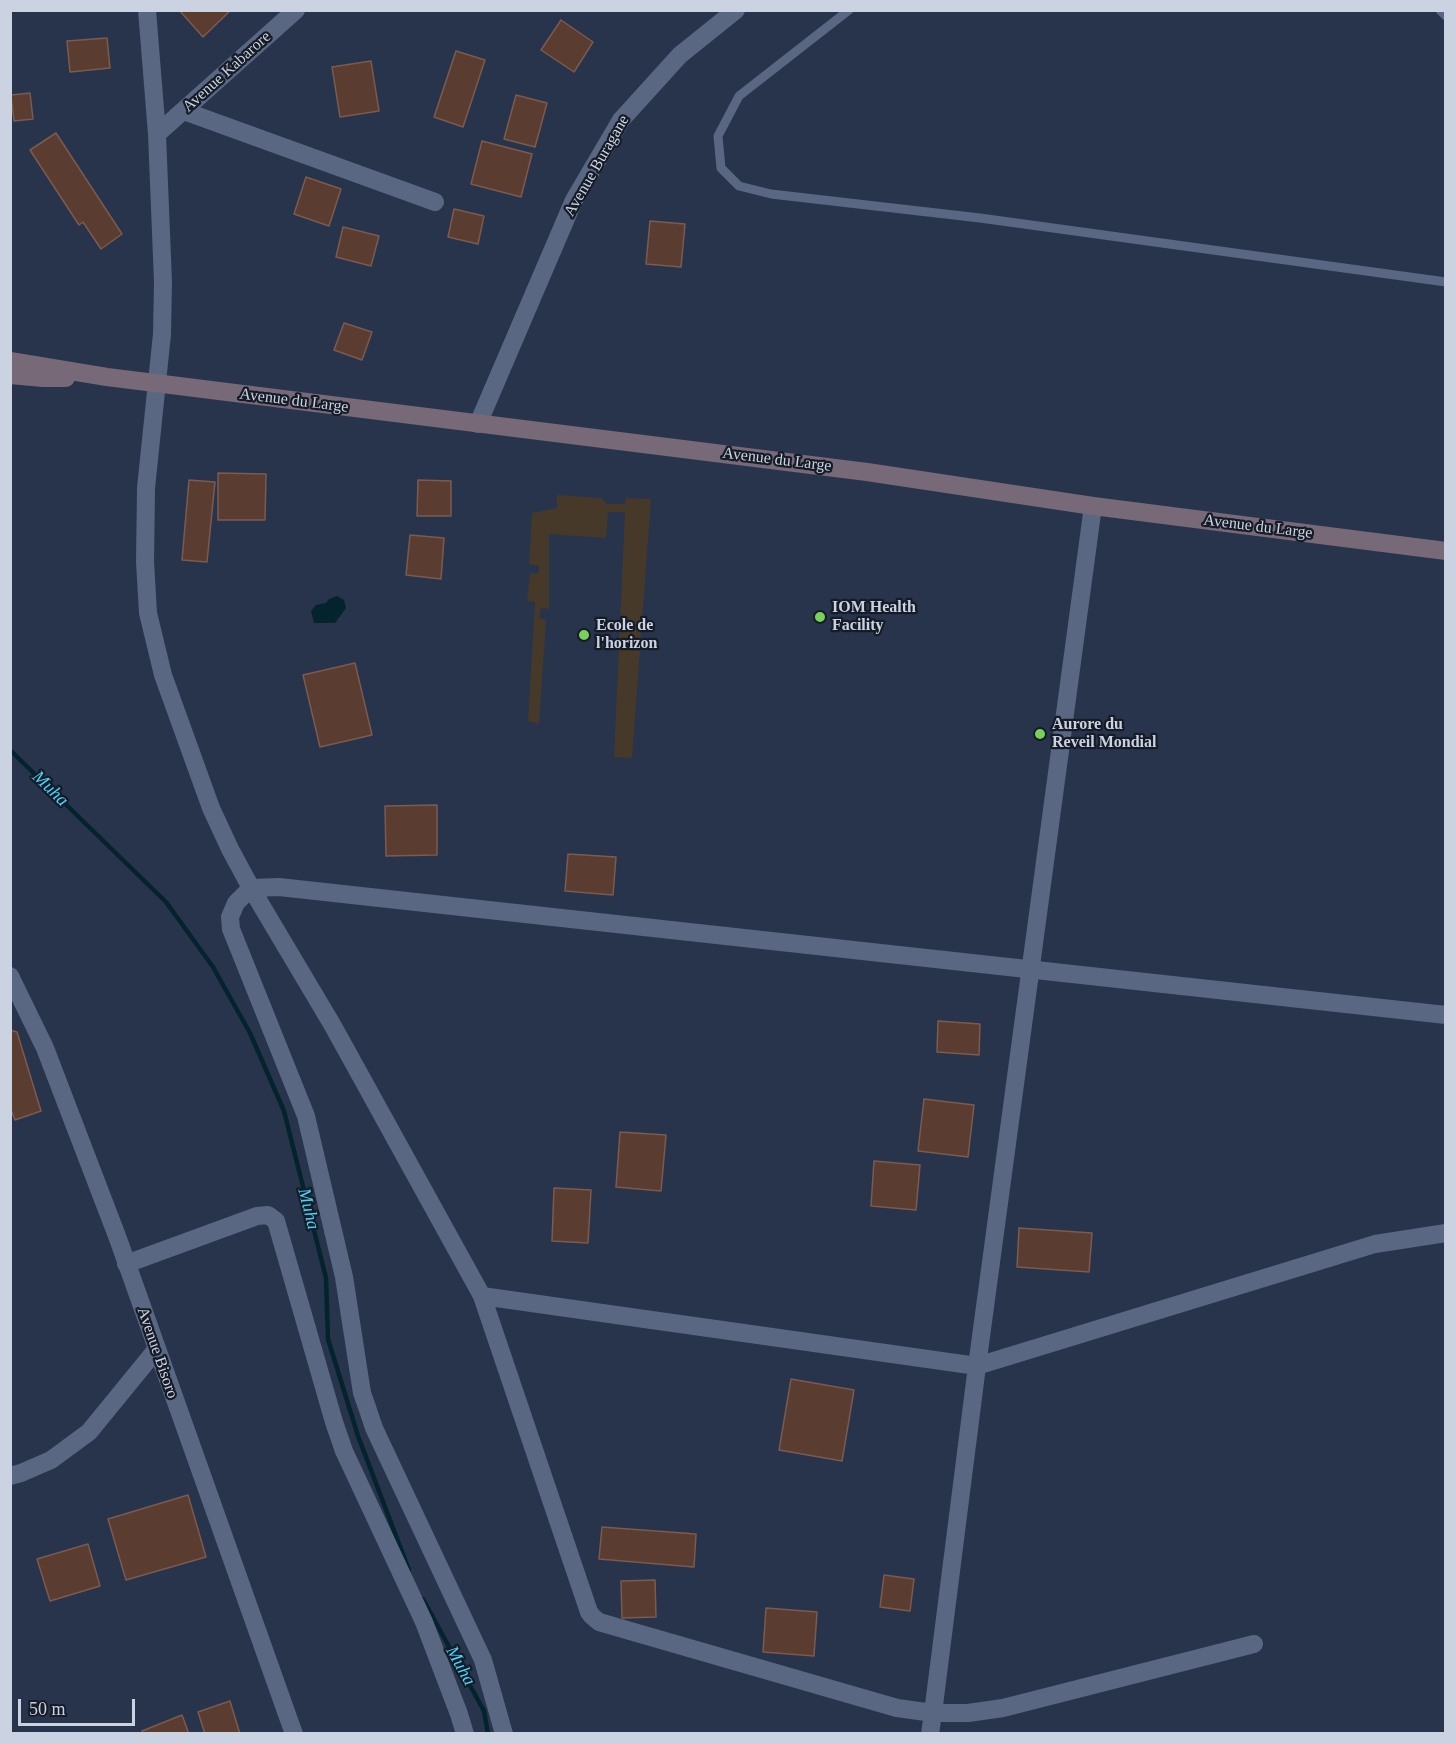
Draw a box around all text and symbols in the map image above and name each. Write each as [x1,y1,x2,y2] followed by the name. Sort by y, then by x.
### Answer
[179,27,275,117] street label: Avenue Kabarore
[560,112,634,220] street label: Avenue Buragane
[238,385,350,417] street label: Avenue du Large
[721,444,833,476] street label: Avenue du Large
[1202,511,1314,543] street label: Avenue du Large
[832,598,916,636] place label: IOM Health Facility
[813,610,827,624] marker: IOM Health Facility
[596,616,657,654] place label: Ecole de l'horizon
[577,628,591,642] marker: Ecole de l'horizon
[1052,715,1156,753] place label: Aurore du Reveil Mondial
[1033,727,1047,741] marker: Aurore du Reveil Mondial
[27,767,73,811] water label: Muha
[292,1186,324,1232] water label: Muha
[132,1305,182,1401] street label: Avenue Bisoro
[440,1642,480,1690] water label: Muha
[21,1687,138,1725] scale bar
[29,1699,66,1719] text: 50 m

